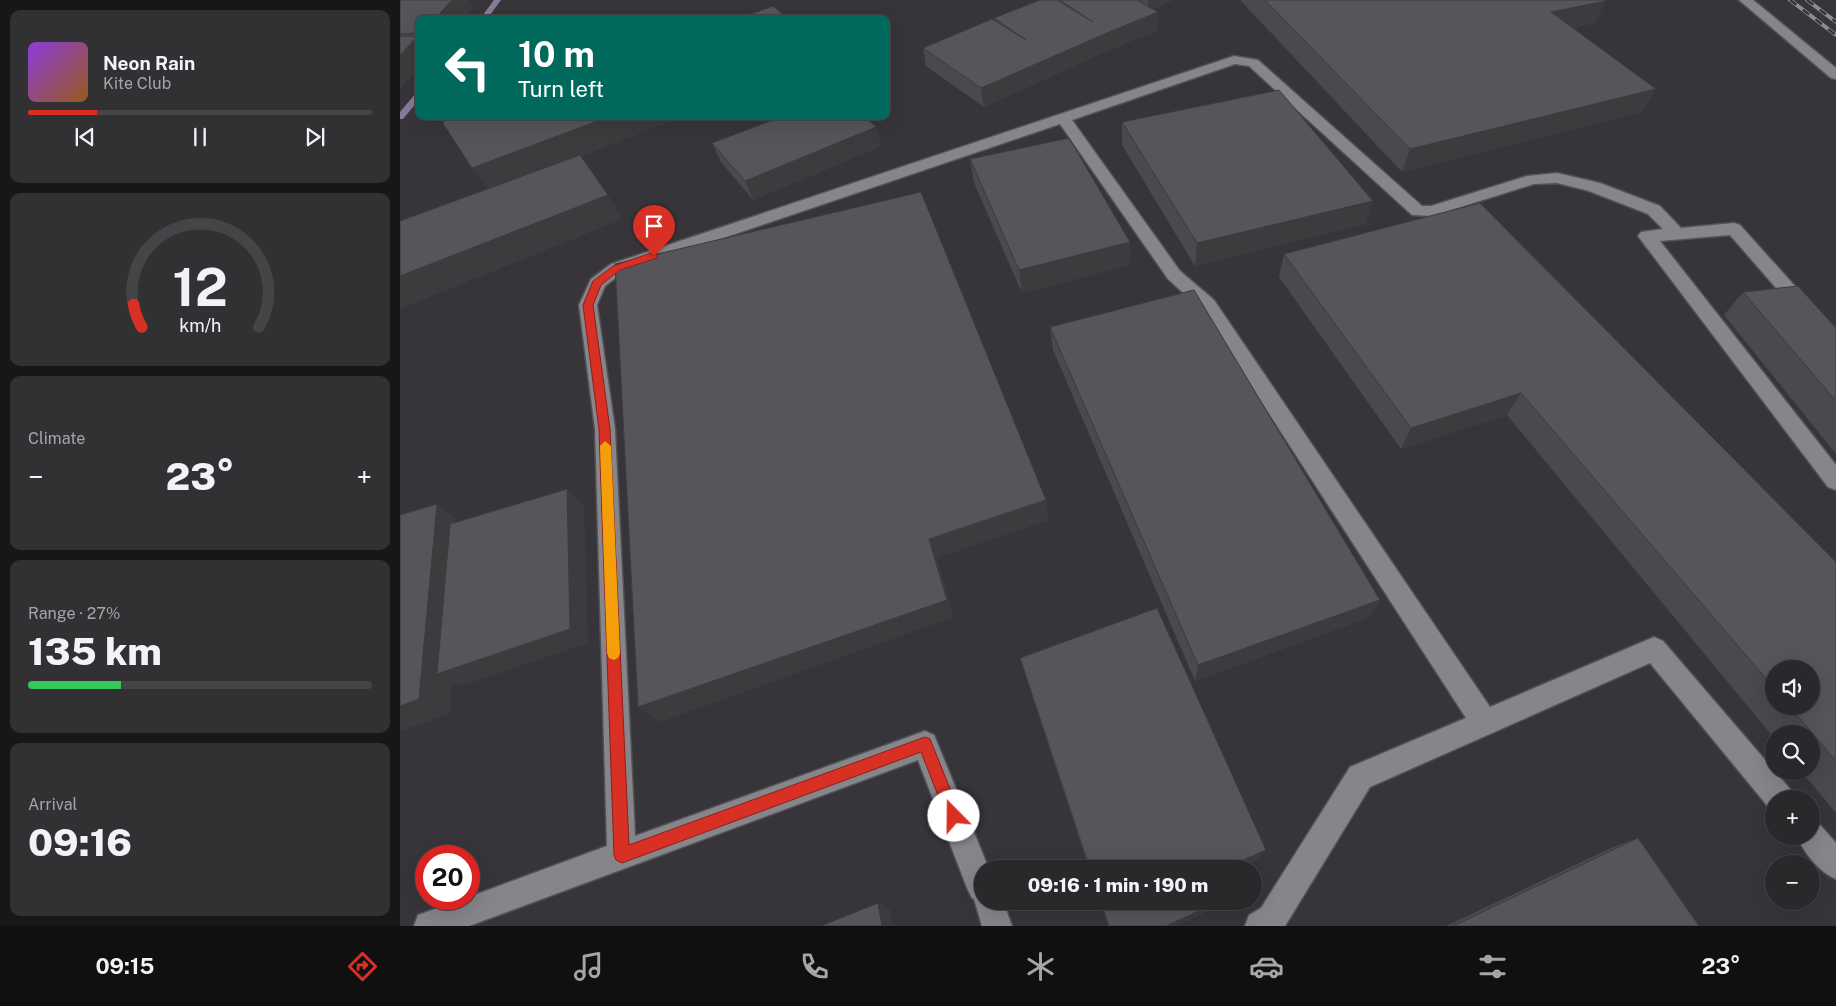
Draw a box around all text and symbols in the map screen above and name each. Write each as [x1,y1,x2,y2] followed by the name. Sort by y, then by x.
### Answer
[518,34,595,75] text: 10 m
[435,35,500,100] icon: left
[103,52,195,74] text: Neon Rain
[103,74,171,93] text: Kite Club
[518,76,604,102] text: Turn left
[71,123,99,151] icon: previous
[186,123,214,151] icon: pause
[301,123,329,151] icon: next
[633,205,675,256] pin
[640,212,668,240] icon: arrive
[172,257,228,318] text: 12
[179,315,221,336] text: km/h
[28,429,85,448] text: Climate
[166,454,234,499] text: 23°
[28,460,44,493] text: −
[356,460,372,493] text: +
[28,604,120,623] text: Range · 27%
[28,629,162,674] text: 135 km
[1765,660,1820,910] map controls
[1765,660,1820,715] button: sound
[1765,725,1820,780] button: search
[927,789,979,841] position arrow
[1765,790,1820,845] button: +
[28,795,77,814] text: Arrival
[28,820,132,865] text: 09:16
[415,845,480,910] speed limit sign: 20
[1765,855,1820,910] button: −
[1028,874,1208,896] text: 09:16 · 1 min · 190 m
[345,949,380,984] icon: directions
[571,949,606,984] icon: music
[797,949,832,984] icon: phone
[1023,949,1058,984] icon: climate
[1249,949,1284,984] icon: car
[1475,949,1510,984] icon: filters
[96,953,154,979] text: 09:15
[1701,953,1740,979] text: 23°

